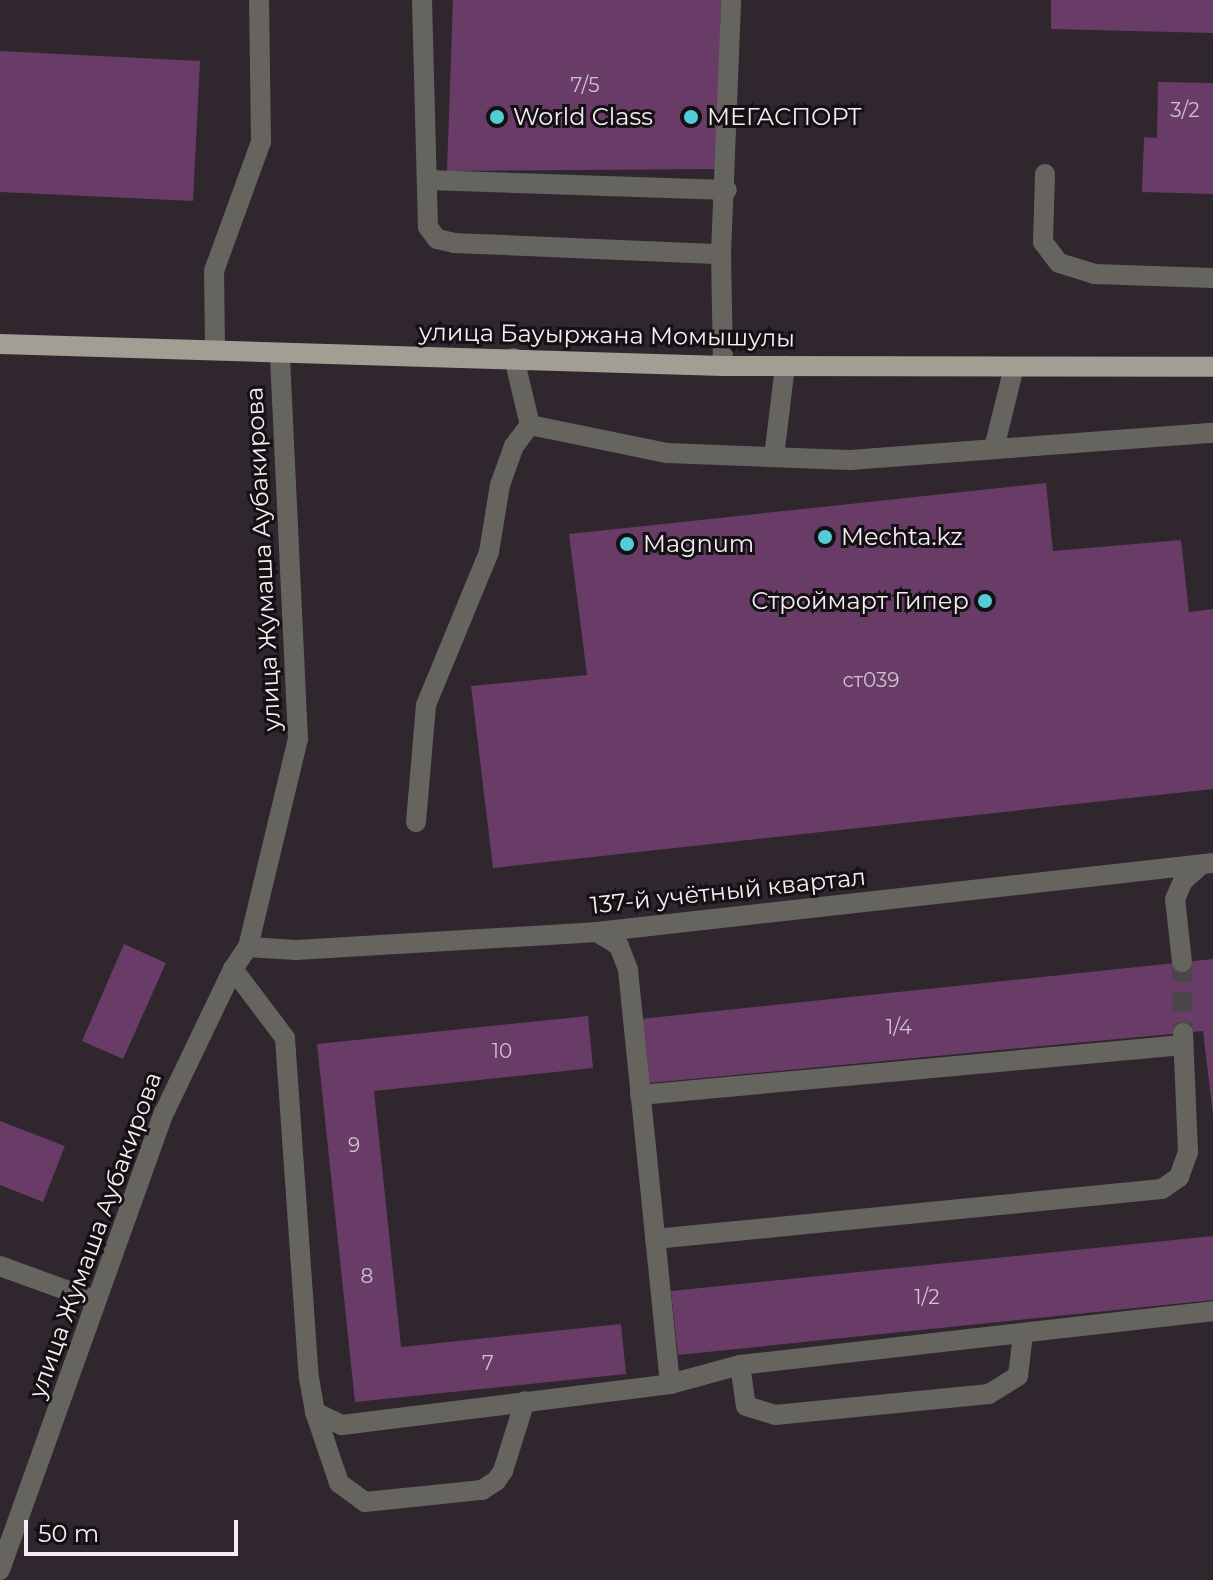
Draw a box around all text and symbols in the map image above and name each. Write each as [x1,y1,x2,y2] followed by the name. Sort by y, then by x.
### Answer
[571,73,599,97] house number: 7/5
[1170,98,1200,122] house number: 3/2
[513,103,653,131] place label: World Class
[707,103,862,131] place label: МЕГАСПОРТ
[488,108,506,126] marker: World Class
[682,108,700,126] marker: МЕГАСПОРТ
[419,317,795,353] street label: улица Бауыржана Момышулы
[240,386,286,732] street label: улица Жумаша Аубакирова
[841,523,963,551] place label: Mechta.kz
[816,528,834,546] marker: Mechta.kz
[643,530,754,558] place label: Magnum
[618,535,636,553] marker: Magnum
[751,587,969,615] place label: Строймарт Гипер
[976,592,994,610] marker: Строймарт Гипер
[842,668,900,692] house number: ст039
[589,862,867,920] street label: 137-й учётный квартал
[886,1015,912,1039] house number: 1/4
[492,1039,512,1063] house number: 10
[23,1068,167,1402] street label: улица Жумаша Аубакирова
[348,1133,360,1157] house number: 9
[361,1264,373,1288] house number: 8
[914,1285,940,1309] house number: 1/2
[482,1351,494,1375] house number: 7
[28,1504,242,1554] scale bar
[38,1519,99,1548] text: 50 m

